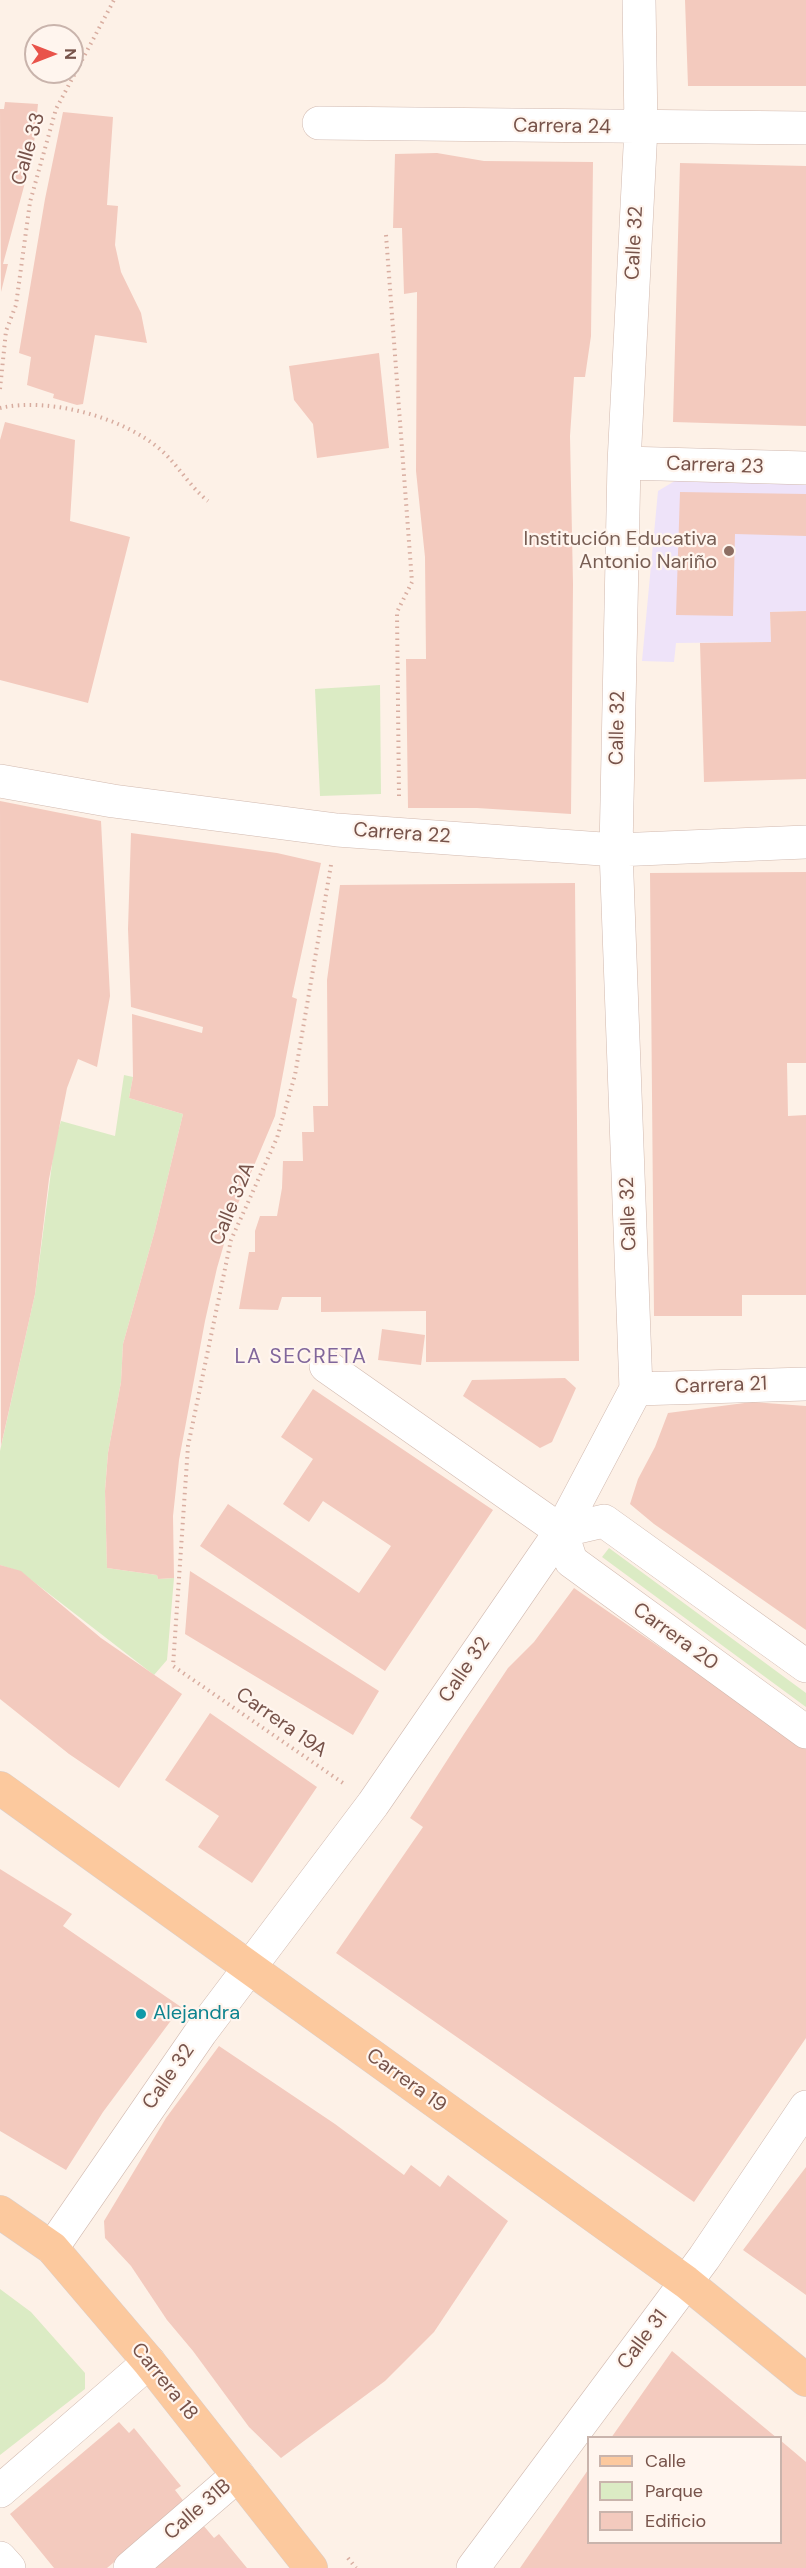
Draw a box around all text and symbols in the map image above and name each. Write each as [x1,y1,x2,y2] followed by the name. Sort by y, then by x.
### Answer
[24,24,84,84] north arrow
[60,48,81,60] text: N
[7,110,51,188] street label: Calle 33
[513,114,611,140] street label: Carrera 24
[621,205,649,281] street label: Calle 32
[666,452,764,480] street label: Carrera 23
[524,528,717,575] place label: Institución Educativa Antonio Nariño
[722,544,736,558] marker: Institución Educativa Antonio Nariño
[605,691,631,765] street label: Calle 32
[352,819,452,849] street label: Carrera 22
[205,1159,261,1249] street label: Calle 32A
[616,1177,642,1251] street label: Calle 32
[234,1344,368,1370] district label: LA SECRETA
[674,1372,768,1400] street label: Carrera 21
[628,1598,722,1676] street label: Carrera 20
[434,1633,496,1707] street label: Calle 32
[231,1683,331,1763] street label: Carrera 19A
[153,2002,240,2026] place label: Alejandra
[134,2007,148,2021] marker: Alejandra
[138,2040,200,2114] street label: Calle 32
[361,2044,451,2118] street label: Carrera 19
[613,2305,673,2375] street label: Calle 31
[125,2338,203,2426] street label: Carrera 18
[587,2436,782,2544] legend
[645,2449,686,2473] text: Calle
[160,2475,236,2545] street label: Calle 31B
[645,2479,703,2503] text: Parque
[645,2509,706,2533] text: Edificio

